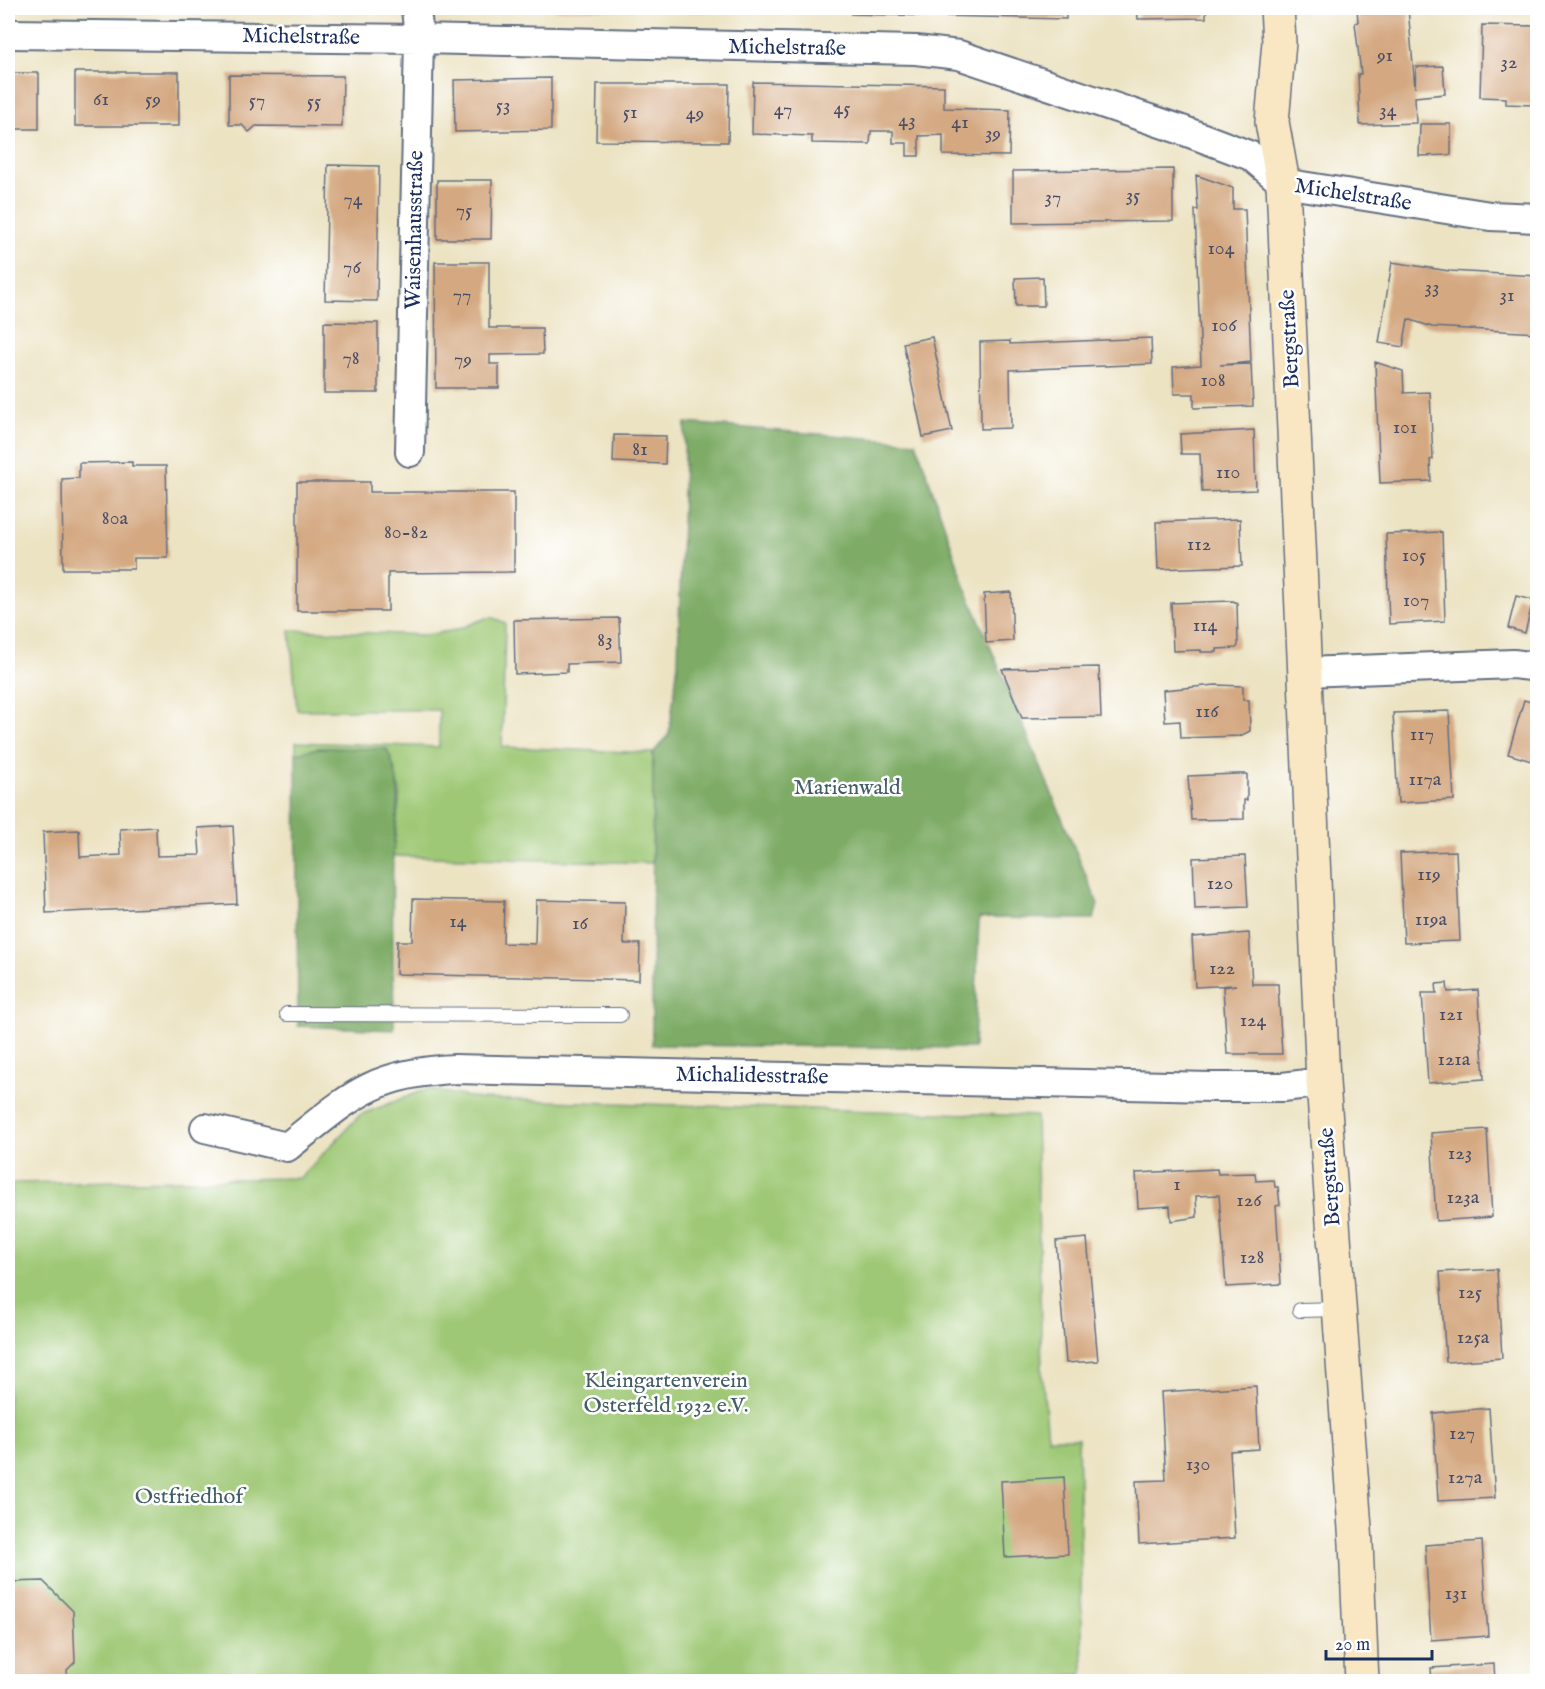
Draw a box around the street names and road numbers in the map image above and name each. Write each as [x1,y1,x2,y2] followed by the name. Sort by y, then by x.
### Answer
[242,22,360,52] street label: Michelstraße
[728,33,846,63] street label: Michelstraße
[400,150,430,310] street label: Waisenhausstraße
[1293,172,1413,218] street label: Michelstraße
[1273,289,1307,389] street label: Bergstraße
[675,1061,829,1091] street label: Michalidesstraße
[1313,1127,1347,1227] street label: Bergstraße

